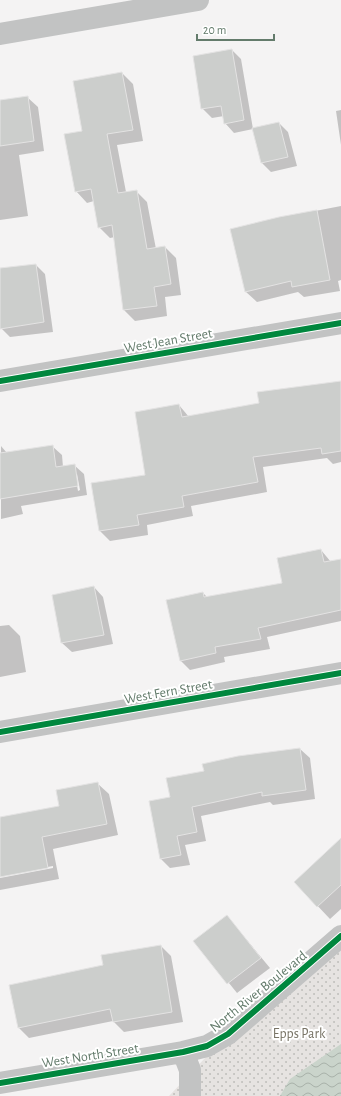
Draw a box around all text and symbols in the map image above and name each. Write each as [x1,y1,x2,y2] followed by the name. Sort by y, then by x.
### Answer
[197,16,274,42] scale bar
[203,24,226,36] text: 20 m
[123,326,214,356] street label: West Jean Street
[123,677,214,707] street label: West Fern Street
[208,949,310,1035] street label: North River Boulevard
[273,1027,326,1041] park label: Epps Park
[41,1041,140,1071] street label: West North Street

